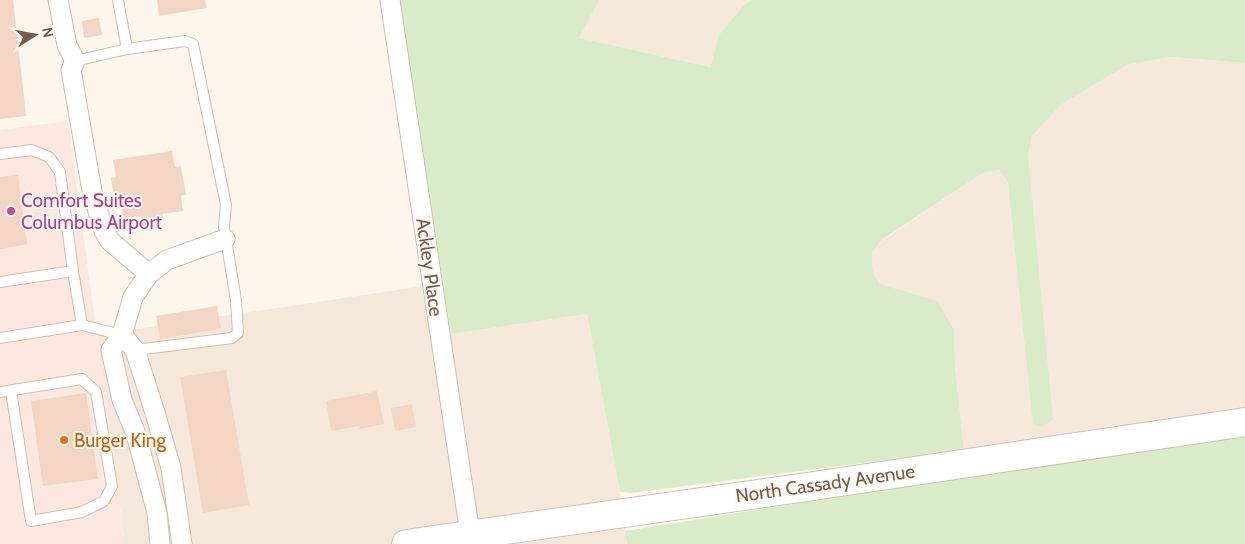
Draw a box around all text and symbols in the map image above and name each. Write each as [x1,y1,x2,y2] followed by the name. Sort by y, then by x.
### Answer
[10,10,60,60] north arrow
[38,26,58,39] text: N
[21,189,162,234] place label: Comfort Suites Columbus Airport
[5,205,17,217] marker: Comfort Suites Columbus Airport
[411,216,448,318] street label: Ackley Place
[74,429,166,452] place label: Burger King
[58,434,70,446] marker: Burger King
[734,459,916,507] street label: North Cassady Avenue

